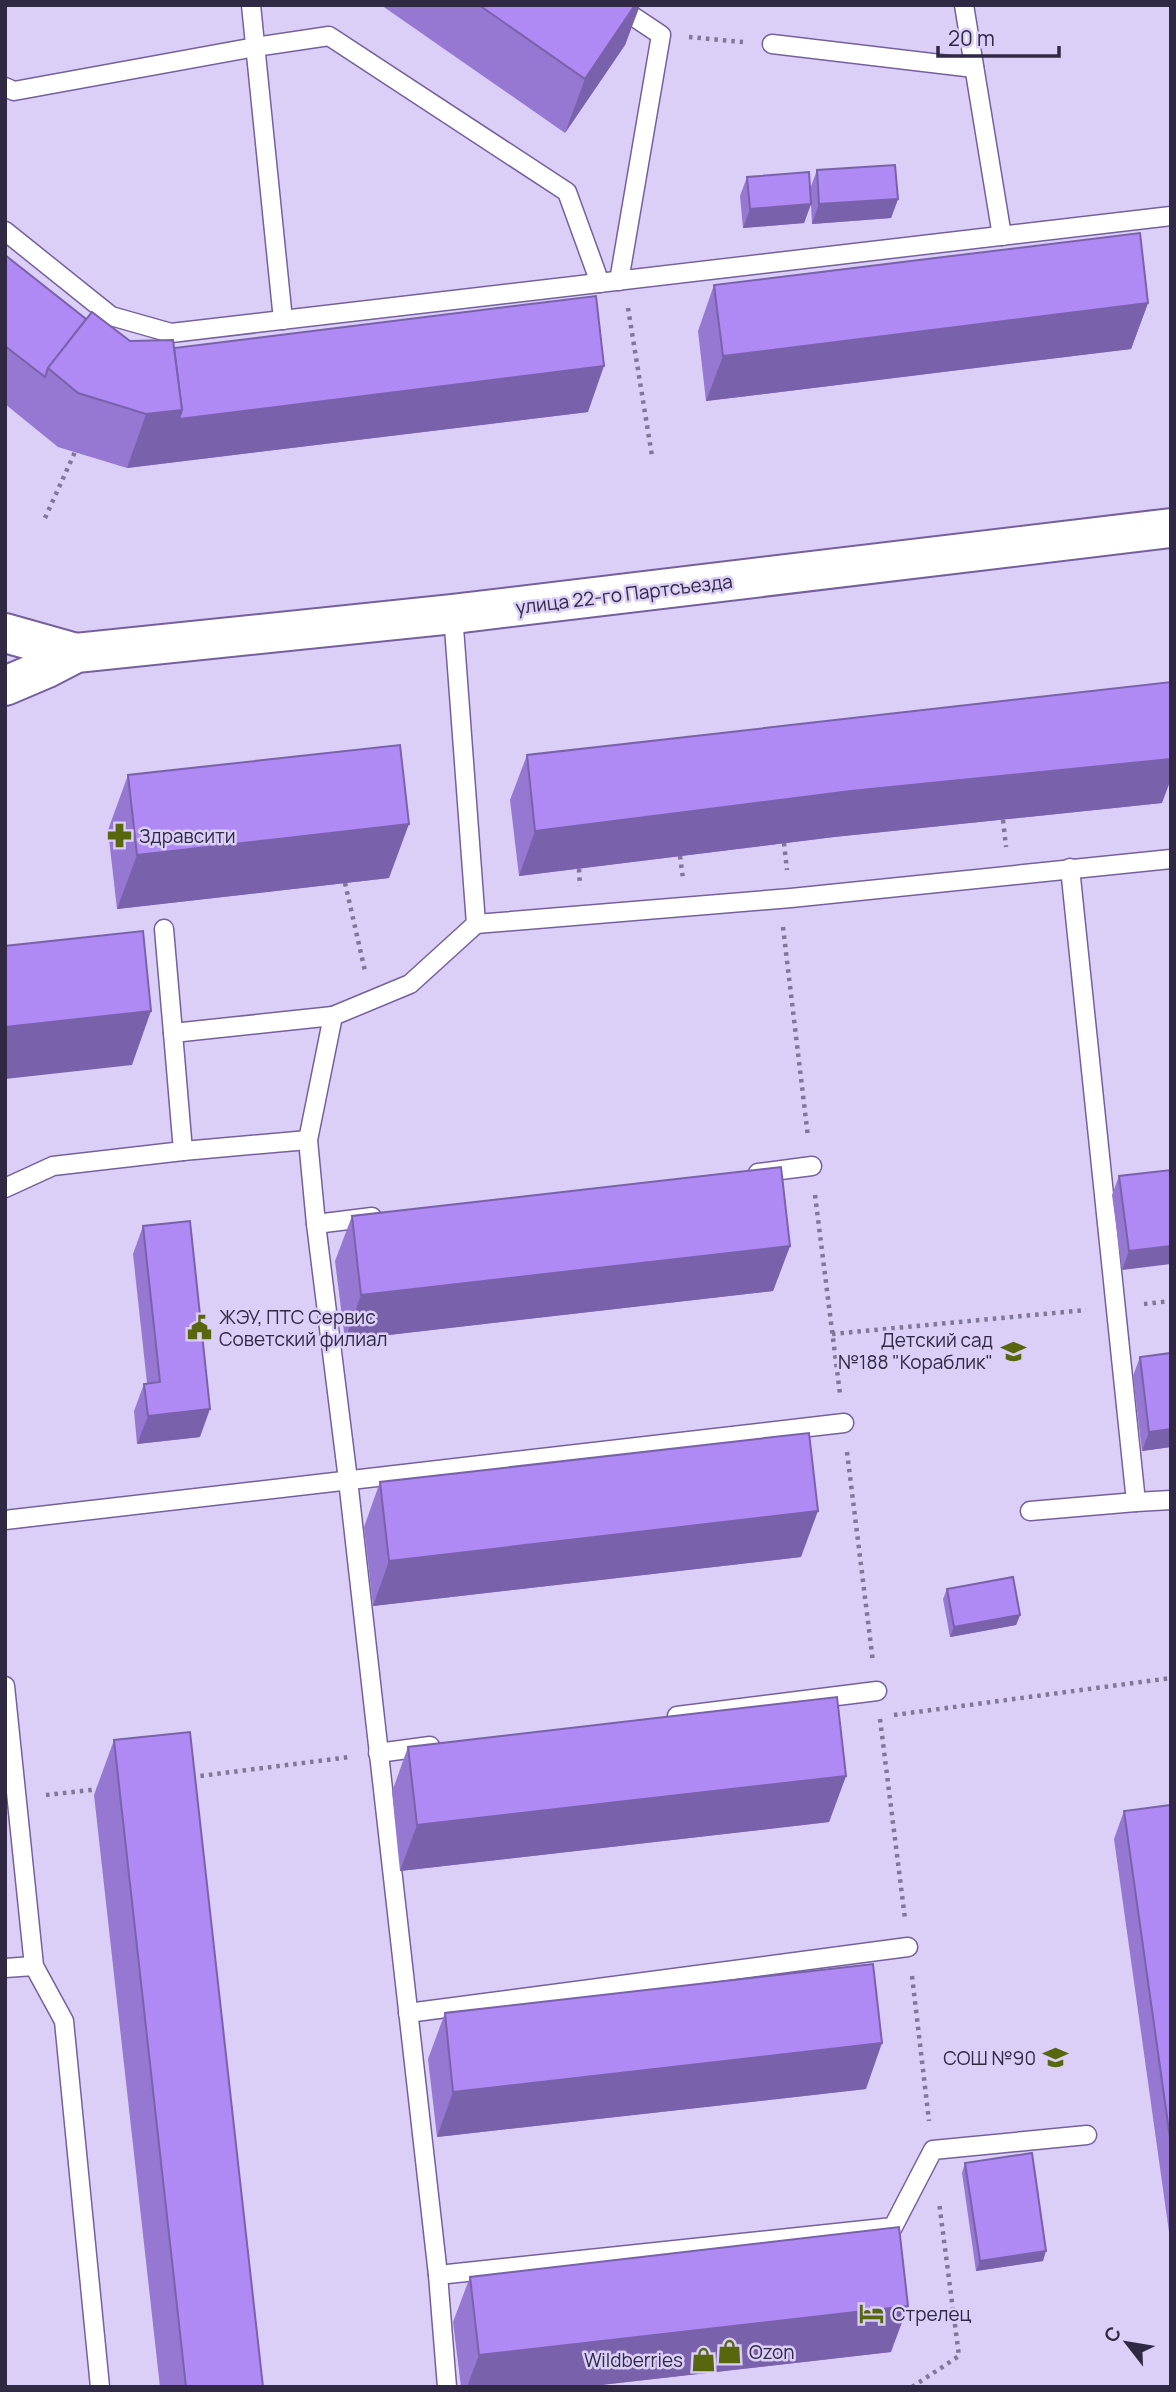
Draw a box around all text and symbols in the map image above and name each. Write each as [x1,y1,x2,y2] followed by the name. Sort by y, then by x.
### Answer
[938,14,1059,58] scale bar
[948,24,995,52] text: 20 m
[514,568,734,620] street label: улица 22-го Партсъезда
[105,822,133,850] pharmacy icon: Здравсити
[139,823,235,849] place label: Здравсити
[219,1304,388,1352] place label: ЖЭУ, ПТС Сервис Советский филиал
[185,1314,213,1342] public building icon: ЖЭУ, ПТС Сервис Советский филиал
[838,1327,993,1375] place label: Детский сад №188 "Кораблик"
[999,1337,1027,1365] school or university icon: Детский сад №188 "Кораблик"
[1042,2044,1070,2072] school or university icon: СОШ №90
[943,2045,1036,2071] place label: СОШ №90
[858,2300,886,2328] hotel icon: Стрелец
[892,2301,972,2327] place label: Стрелец
[1092,2308,1162,2378] north arrow
[1098,2322,1127,2347] text: С
[715,2338,743,2366] shop icon: Ozon
[749,2339,795,2365] place label: Ozon
[689,2346,717,2374] shop icon: Wildberries
[584,2347,683,2373] place label: Wildberries

